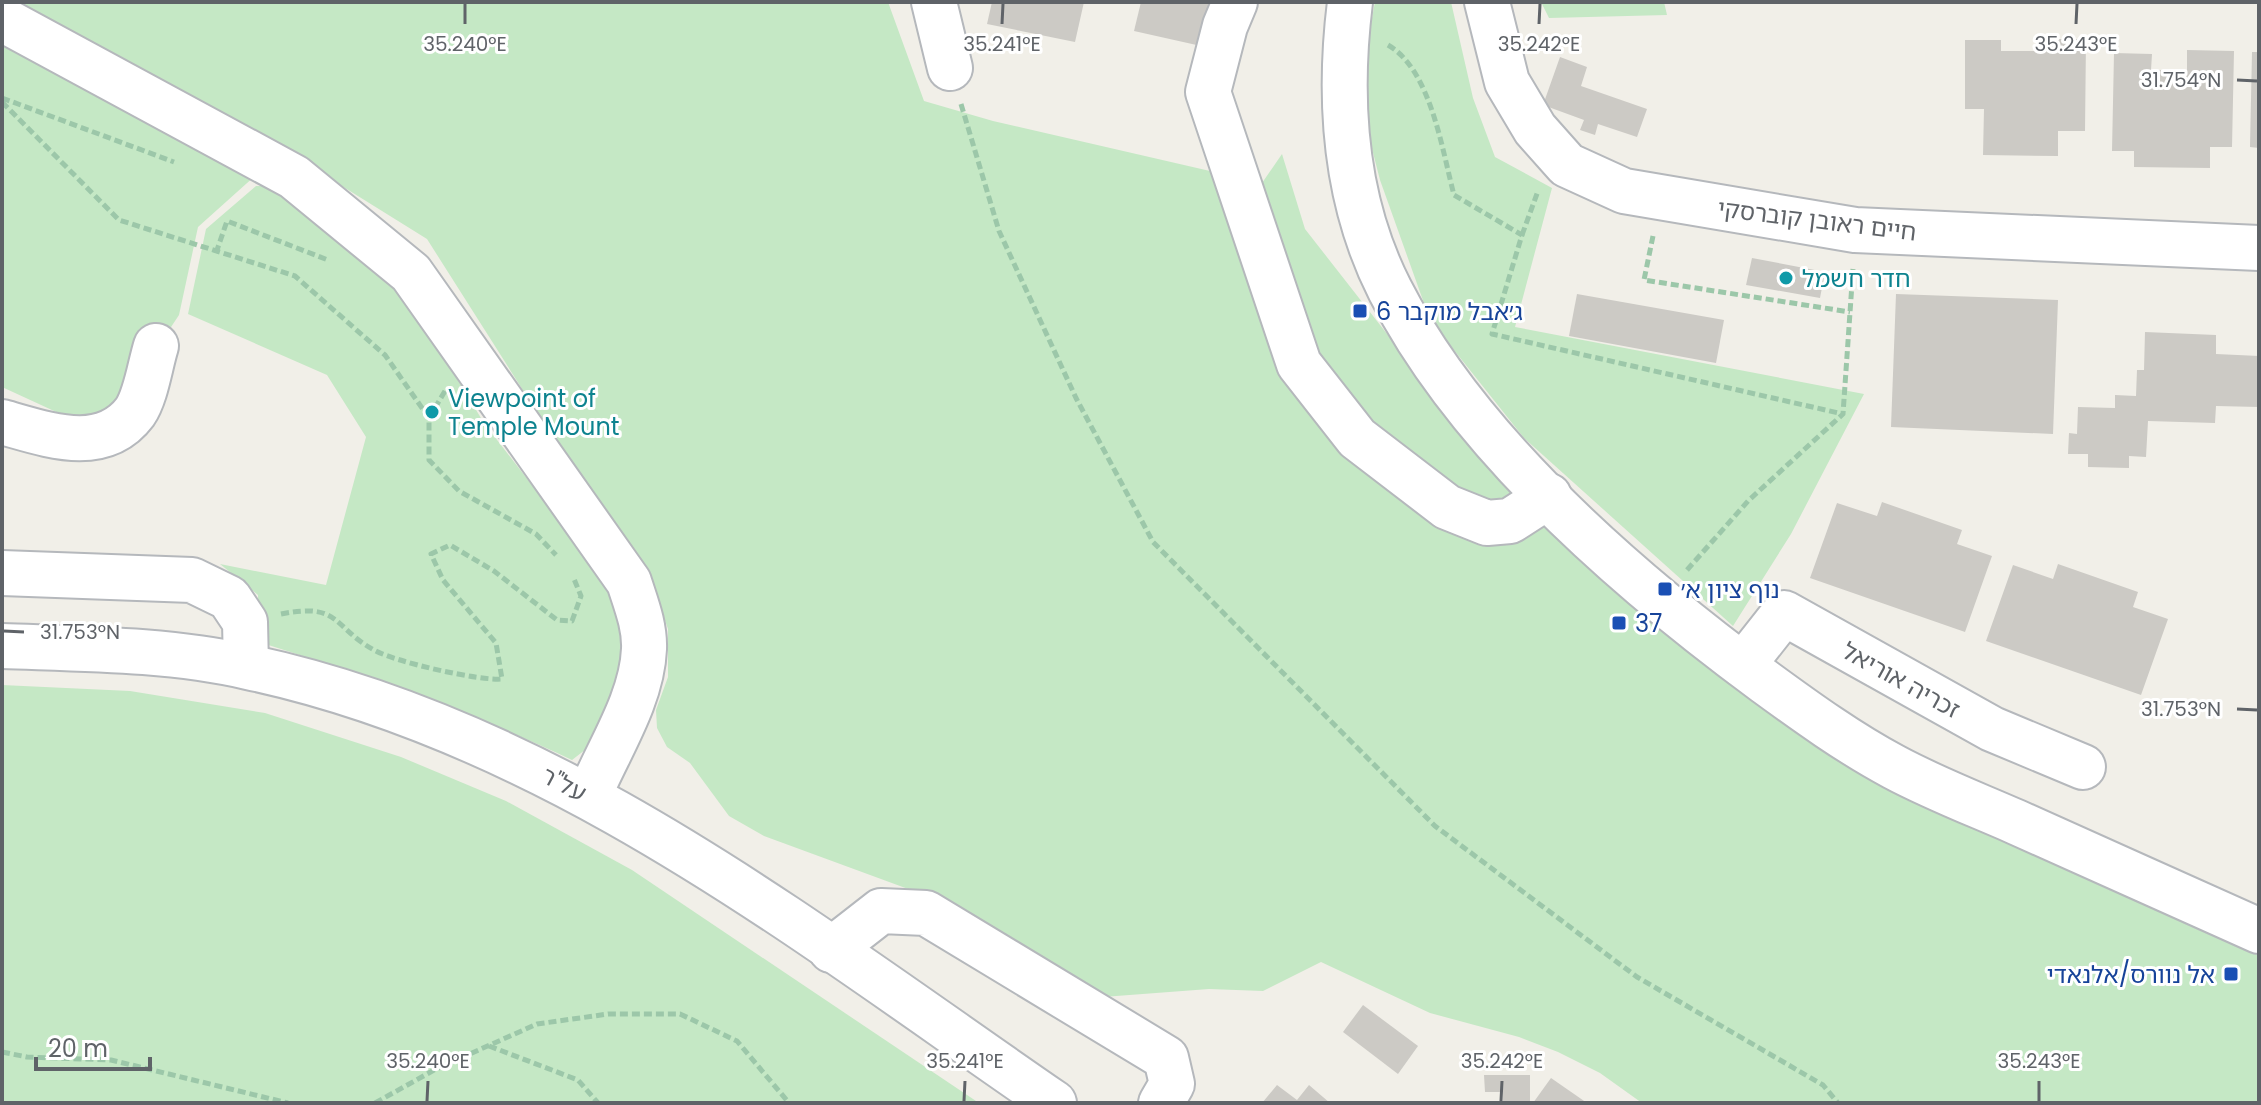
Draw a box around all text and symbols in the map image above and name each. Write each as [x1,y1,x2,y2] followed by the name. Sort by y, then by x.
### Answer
[423,30,507,58] text: 35.240°E
[963,30,1041,58] text: 35.241°E
[1498,30,1580,58] text: 35.242°E
[2035,30,2117,58] text: 35.243°E
[2141,66,2221,94] text: 31.754°N
[1716,191,1918,249] street label: חיים ראובן קוברסקי
[1802,262,1911,295] place label: חדר חשמל
[1777,269,1795,287] marker: חדר חשמל
[1376,295,1523,328] place label: ג׳אבל מוקבר 6
[1351,302,1369,320] marker: ג׳אבל מוקבר 6
[448,382,619,443] place label: Viewpoint of Temple Mount
[423,403,441,421] marker: Viewpoint of Temple Mount
[1681,573,1780,606] place label: נוף ציון א׳
[1656,580,1674,598] marker: נוף ציון א׳
[1635,607,1662,640] place label: 37
[1610,614,1628,632] marker: 37
[40,618,120,646] text: 31.753°N
[1836,634,1966,726] street label: זכריה אוריאל
[2141,695,2221,723] text: 31.753°N
[536,759,592,809] street label: על"ר
[2047,958,2215,991] place label: אל נוורס/אלנאדי
[2222,965,2240,983] marker: אל נוורס/אלנאדי
[36,1021,150,1071] scale bar
[48,1032,108,1065] text: 20 m
[386,1047,470,1075] text: 35.240°E
[926,1047,1004,1075] text: 35.241°E
[1461,1047,1543,1075] text: 35.242°E
[1998,1047,2080,1075] text: 35.243°E

